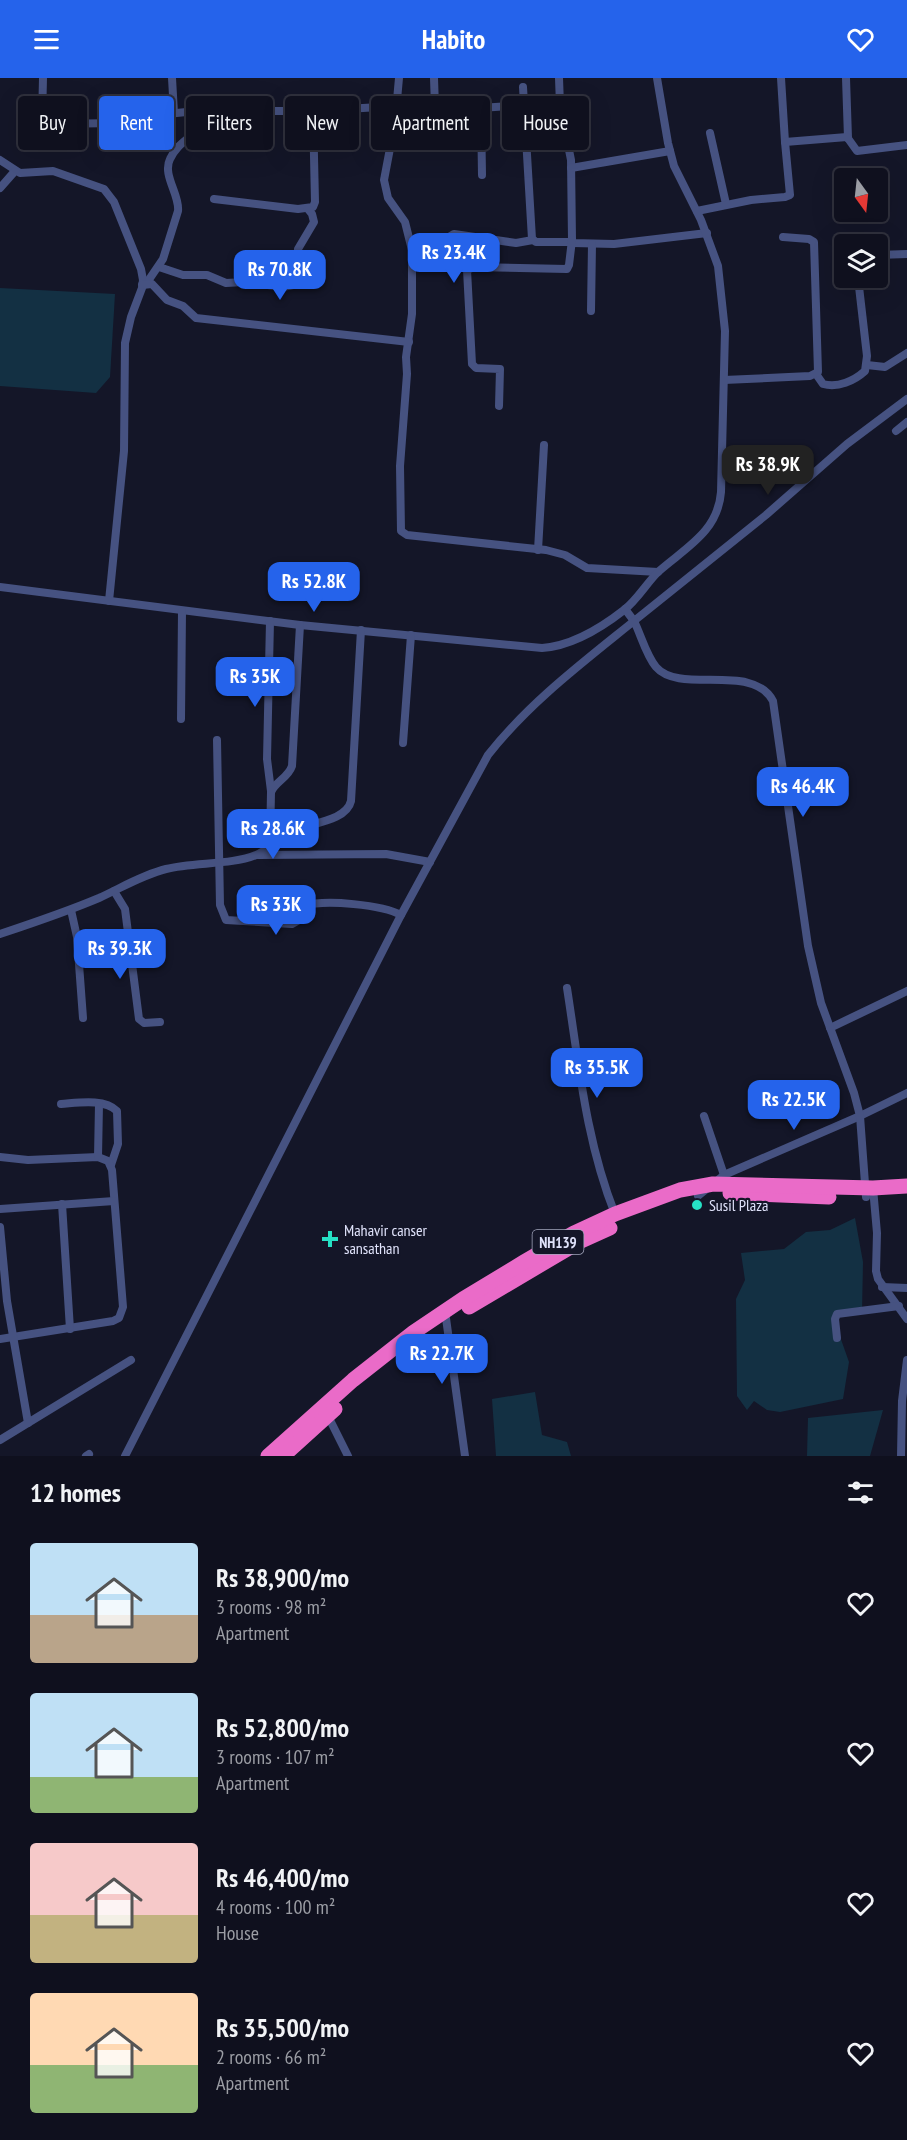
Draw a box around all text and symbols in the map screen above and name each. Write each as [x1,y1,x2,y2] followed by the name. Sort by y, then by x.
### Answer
[422,22,485,56] text: Habito
[30,23,63,56] icon: menu
[844,23,877,56] icon: heart
[18,96,87,150] chip: Buy
[99,96,174,150] chip: Rent
[186,96,273,150] chip: Filters
[285,96,359,150] chip: New
[371,96,490,150] chip: Apartment
[502,96,589,150] chip: House
[834,168,888,222] north arrow
[834,168,888,288] map controls
[392,233,516,284] pin: Rs 23.4K
[834,234,888,288] button: layers
[422,239,486,265] text: Rs 23.4K
[218,250,342,301] pin: Rs 70.8K
[248,256,312,282] text: Rs 70.8K
[706,445,830,496] pin: Rs 38.9K
[736,451,800,477] text: Rs 38.9K
[252,562,376,613] pin: Rs 52.8K
[282,568,346,594] text: Rs 52.8K
[206,657,304,708] pin: Rs 35K
[230,663,280,689] text: Rs 35K
[741,767,865,818] pin: Rs 46.4K
[771,773,835,799] text: Rs 46.4K
[211,809,335,860] pin: Rs 28.6K
[241,815,305,841] text: Rs 28.6K
[227,885,325,936] pin: Rs 33K
[251,891,301,917] text: Rs 33K
[58,929,182,980] pin: Rs 39.3K
[88,935,152,961] text: Rs 39.3K
[535,1048,659,1099] pin: Rs 35.5K
[565,1054,629,1080] text: Rs 35.5K
[732,1080,856,1131] pin: Rs 22.5K
[762,1086,826,1112] text: Rs 22.5K
[709,1195,768,1215] place label: Susil Plaza
[690,1198,704,1212] marker: Susil Plaza
[344,1220,428,1258] place label: Mahavir canser sansathan
[321,1230,339,1248] marker: Mahavir canser sansathan
[532,1230,584,1254] road number: NH139
[380,1334,504,1385] pin: Rs 22.7K
[410,1340,474,1366] text: Rs 22.7K
[30,1476,121,1509] text: 12 homes
[844,1476,877,1509] icon: filters
[216,1561,349,1594] text: Rs 38,900/mo
[78,1567,150,1639] icon: home
[844,1587,877,1620] icon: heart
[216,1594,326,1620] text: 3 rooms · 98 m²
[216,1620,289,1646] text: Apartment
[216,1711,349,1744] text: Rs 52,800/mo
[78,1717,150,1789] icon: home
[844,1737,877,1770] icon: heart
[216,1744,335,1770] text: 3 rooms · 107 m²
[216,1770,289,1796] text: Apartment
[216,1861,349,1894] text: Rs 46,400/mo
[78,1867,150,1939] icon: home
[844,1887,877,1920] icon: heart
[216,1894,335,1920] text: 4 rooms · 100 m²
[216,1920,259,1946] text: House
[216,2011,349,2044] text: Rs 35,500/mo
[78,2017,150,2089] icon: home
[844,2037,877,2070] icon: heart
[216,2044,326,2070] text: 2 rooms · 66 m²
[216,2070,289,2096] text: Apartment

